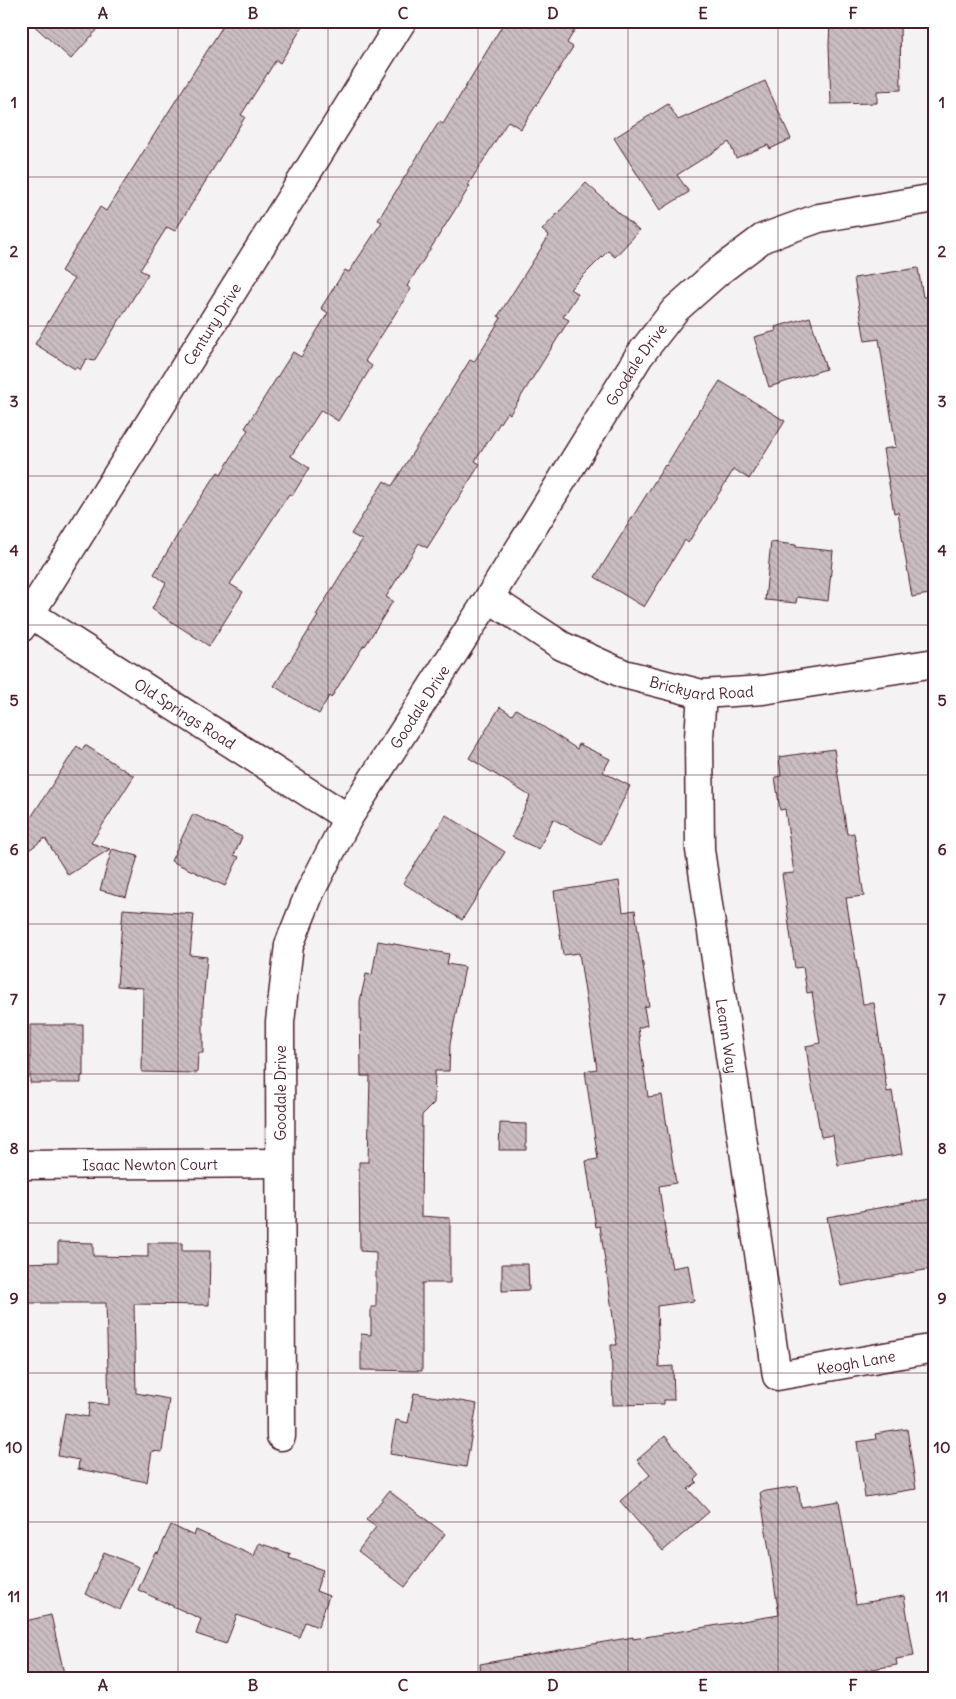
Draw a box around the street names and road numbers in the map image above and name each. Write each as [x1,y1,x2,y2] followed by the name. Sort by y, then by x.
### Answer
[179,279,245,369] street label: Century Drive
[601,319,671,409] street label: Goodale Drive
[386,661,453,752] street label: Goodale Drive
[648,671,754,704] street label: Brickyard Road
[131,674,239,753] street label: Old Springs Road
[712,997,742,1075] street label: Leann Way
[271,1045,290,1141] street label: Goodale Drive
[82,1154,218,1174] street label: Isaac Newton Court
[815,1346,897,1378] street label: Keogh Lane

